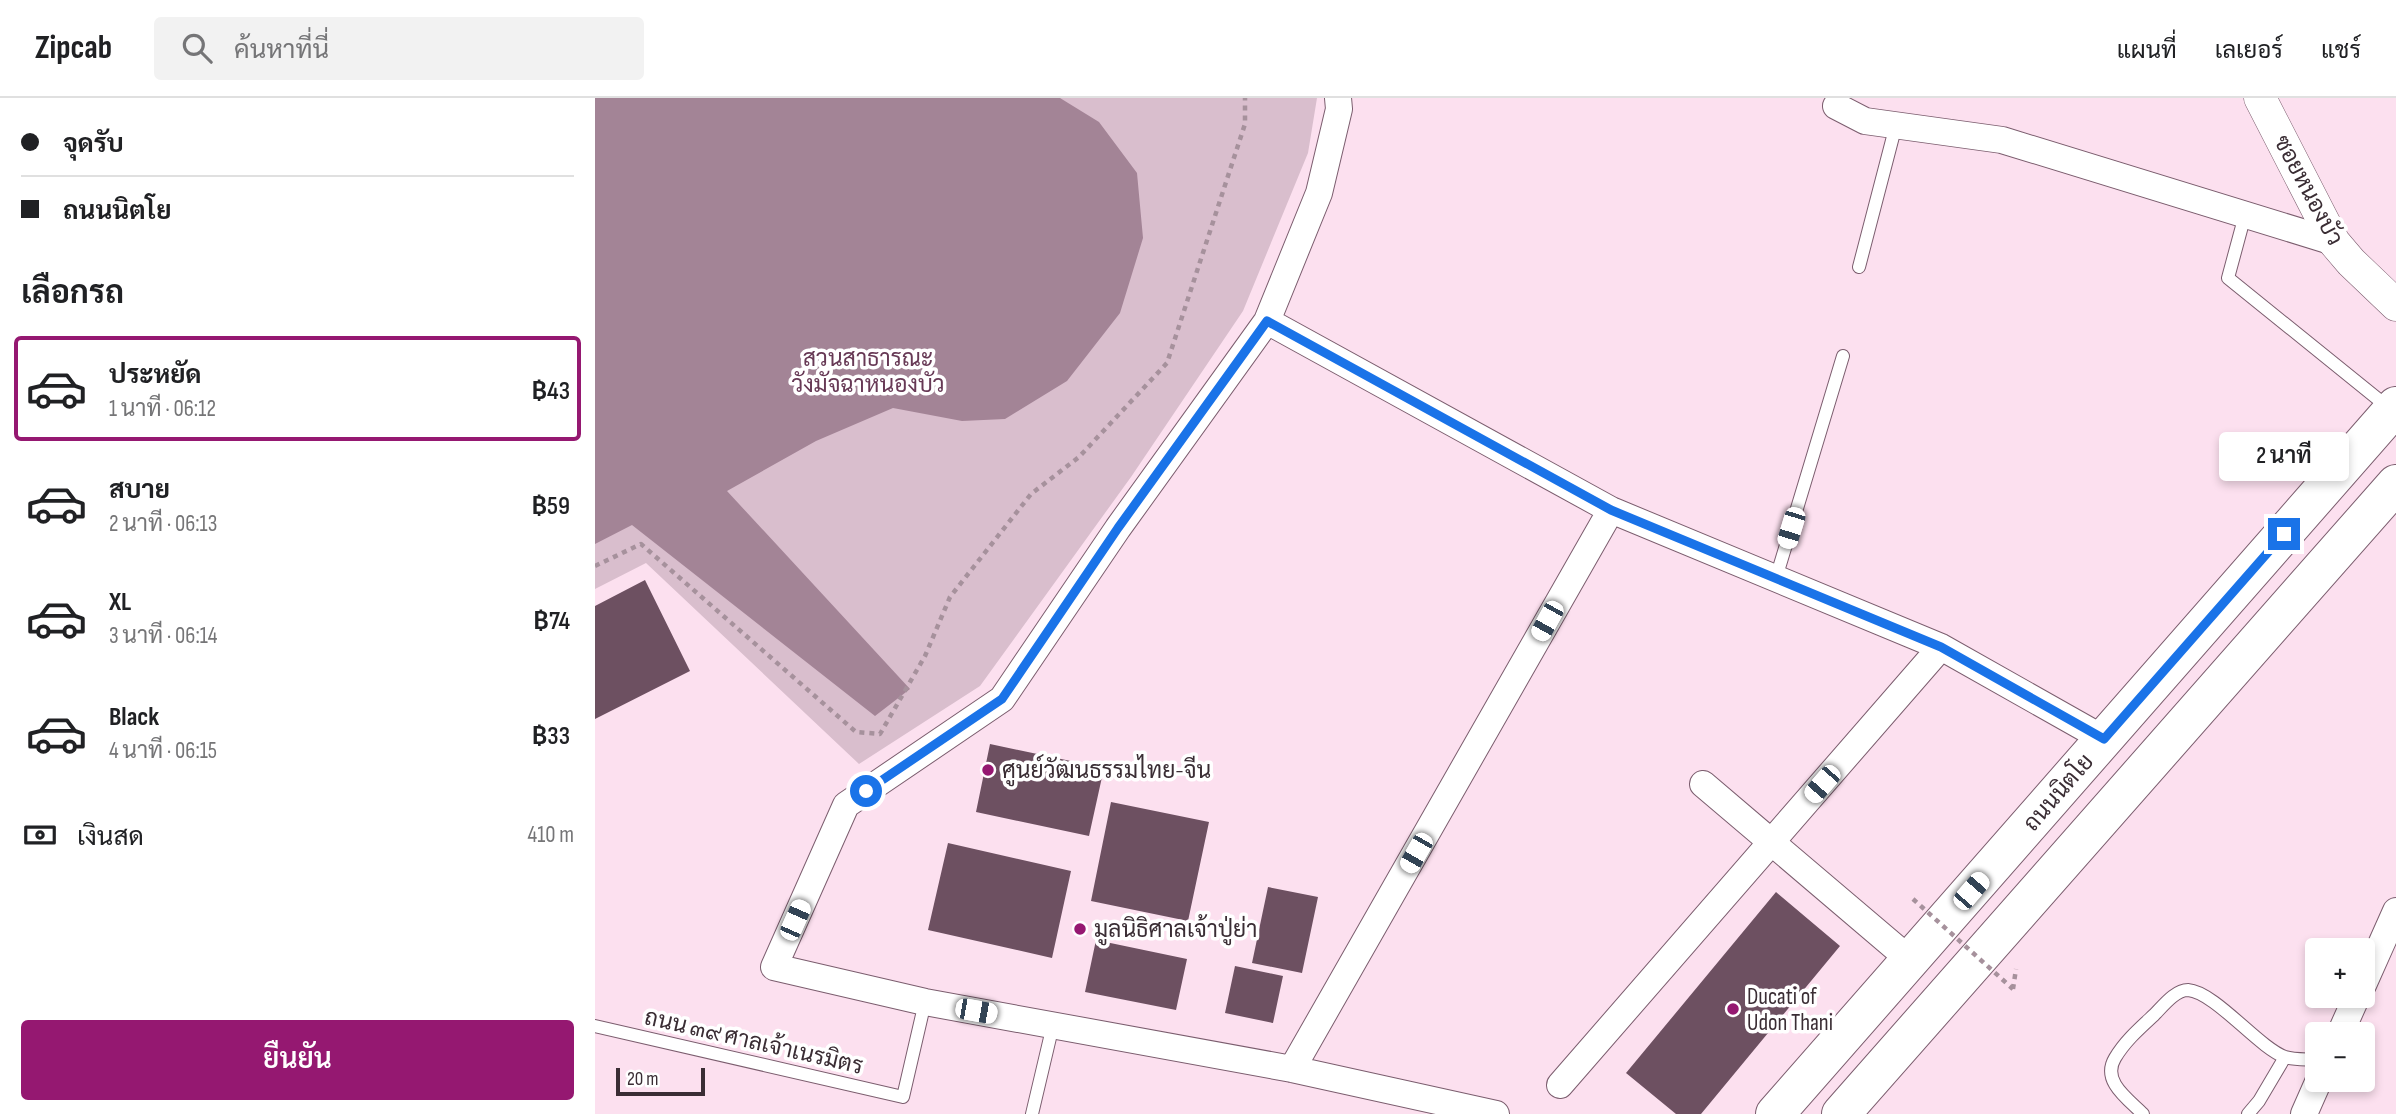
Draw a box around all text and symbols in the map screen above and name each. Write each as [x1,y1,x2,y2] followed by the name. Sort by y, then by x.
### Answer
[154,17,644,80] search box
[35,28,112,68] text: Zipcab
[178,29,216,67] icon: search
[234,35,329,66] text: ค้นหาที่นี่
[2117,36,2177,65] text: แผนที่
[2215,36,2283,65] text: เลเยอร์
[2321,36,2361,65] text: แชร์
[63,129,124,160] text: จุดรับ
[2267,130,2350,250] street label: ซอยหนองบัว
[63,196,171,227] text: ถนนนิตโย
[21,274,124,313] text: เลือกรถ
[791,345,945,399] park label: สวนสาธารณะ วังมัจฉาหนองบัว
[25,357,88,420] icon: car
[109,360,202,391] text: ประหยัด
[531,376,570,407] text: ฿43
[109,395,216,423] text: 1 นาที · 06:12
[2219,432,2349,482] callout: 2 นาที
[2256,442,2312,470] text: 2 นาที
[25,472,88,535] icon: car
[109,475,170,506] text: สบาย
[531,491,570,522] text: ฿59
[1775,505,1808,551] car
[109,510,217,538] text: 2 นาที · 06:13
[2268,518,2300,550] route end
[25,587,88,650] icon: car
[109,587,131,618] text: XL
[1528,598,1567,644] car
[533,606,570,637] text: ฿74
[109,622,217,650] text: 3 นาที · 06:14
[25,702,88,765] icon: car
[109,702,159,733] text: Black
[532,721,570,752] text: ฿33
[109,737,217,765] text: 4 นาที · 06:15
[2015,746,2100,837] street label: ถนนนิตโย
[1002,754,1211,787] place label: ศูนย์วัฒนธรรมไทย-จีน
[1801,761,1844,807] car
[980,762,996,778] marker: ศูนย์วัฒนธรรมไทย-จีน
[850,775,882,807] route start
[21,816,59,854] icon: cash
[528,821,574,849] text: 410 m
[77,822,144,853] text: เงินสด
[1397,830,1436,876] car
[1950,868,1993,914] car
[777,897,814,943] car
[1094,914,1257,946] place label: มูลนิธิศาลเจ้าปู่ย่า
[1072,921,1088,937] marker: มูลนิธิศาลเจ้าปู่ย่า
[2305,938,2375,1092] map controls
[2305,938,2375,1008] button: +
[1747,983,1833,1037] place label: Ducati of Udon Thani
[954,997,999,1025] car
[642,1001,866,1081] street label: ถนน ๓๙ ศาลเจ้าเนรมิตร
[1725,1001,1741,1017] marker: Ducati of Udon Thani
[21,1020,574,1100] button: ยืนยัน
[2305,1022,2375,1092] button: −
[616,1065,705,1097] scale bar
[627,1068,659,1091] text: 20 m

